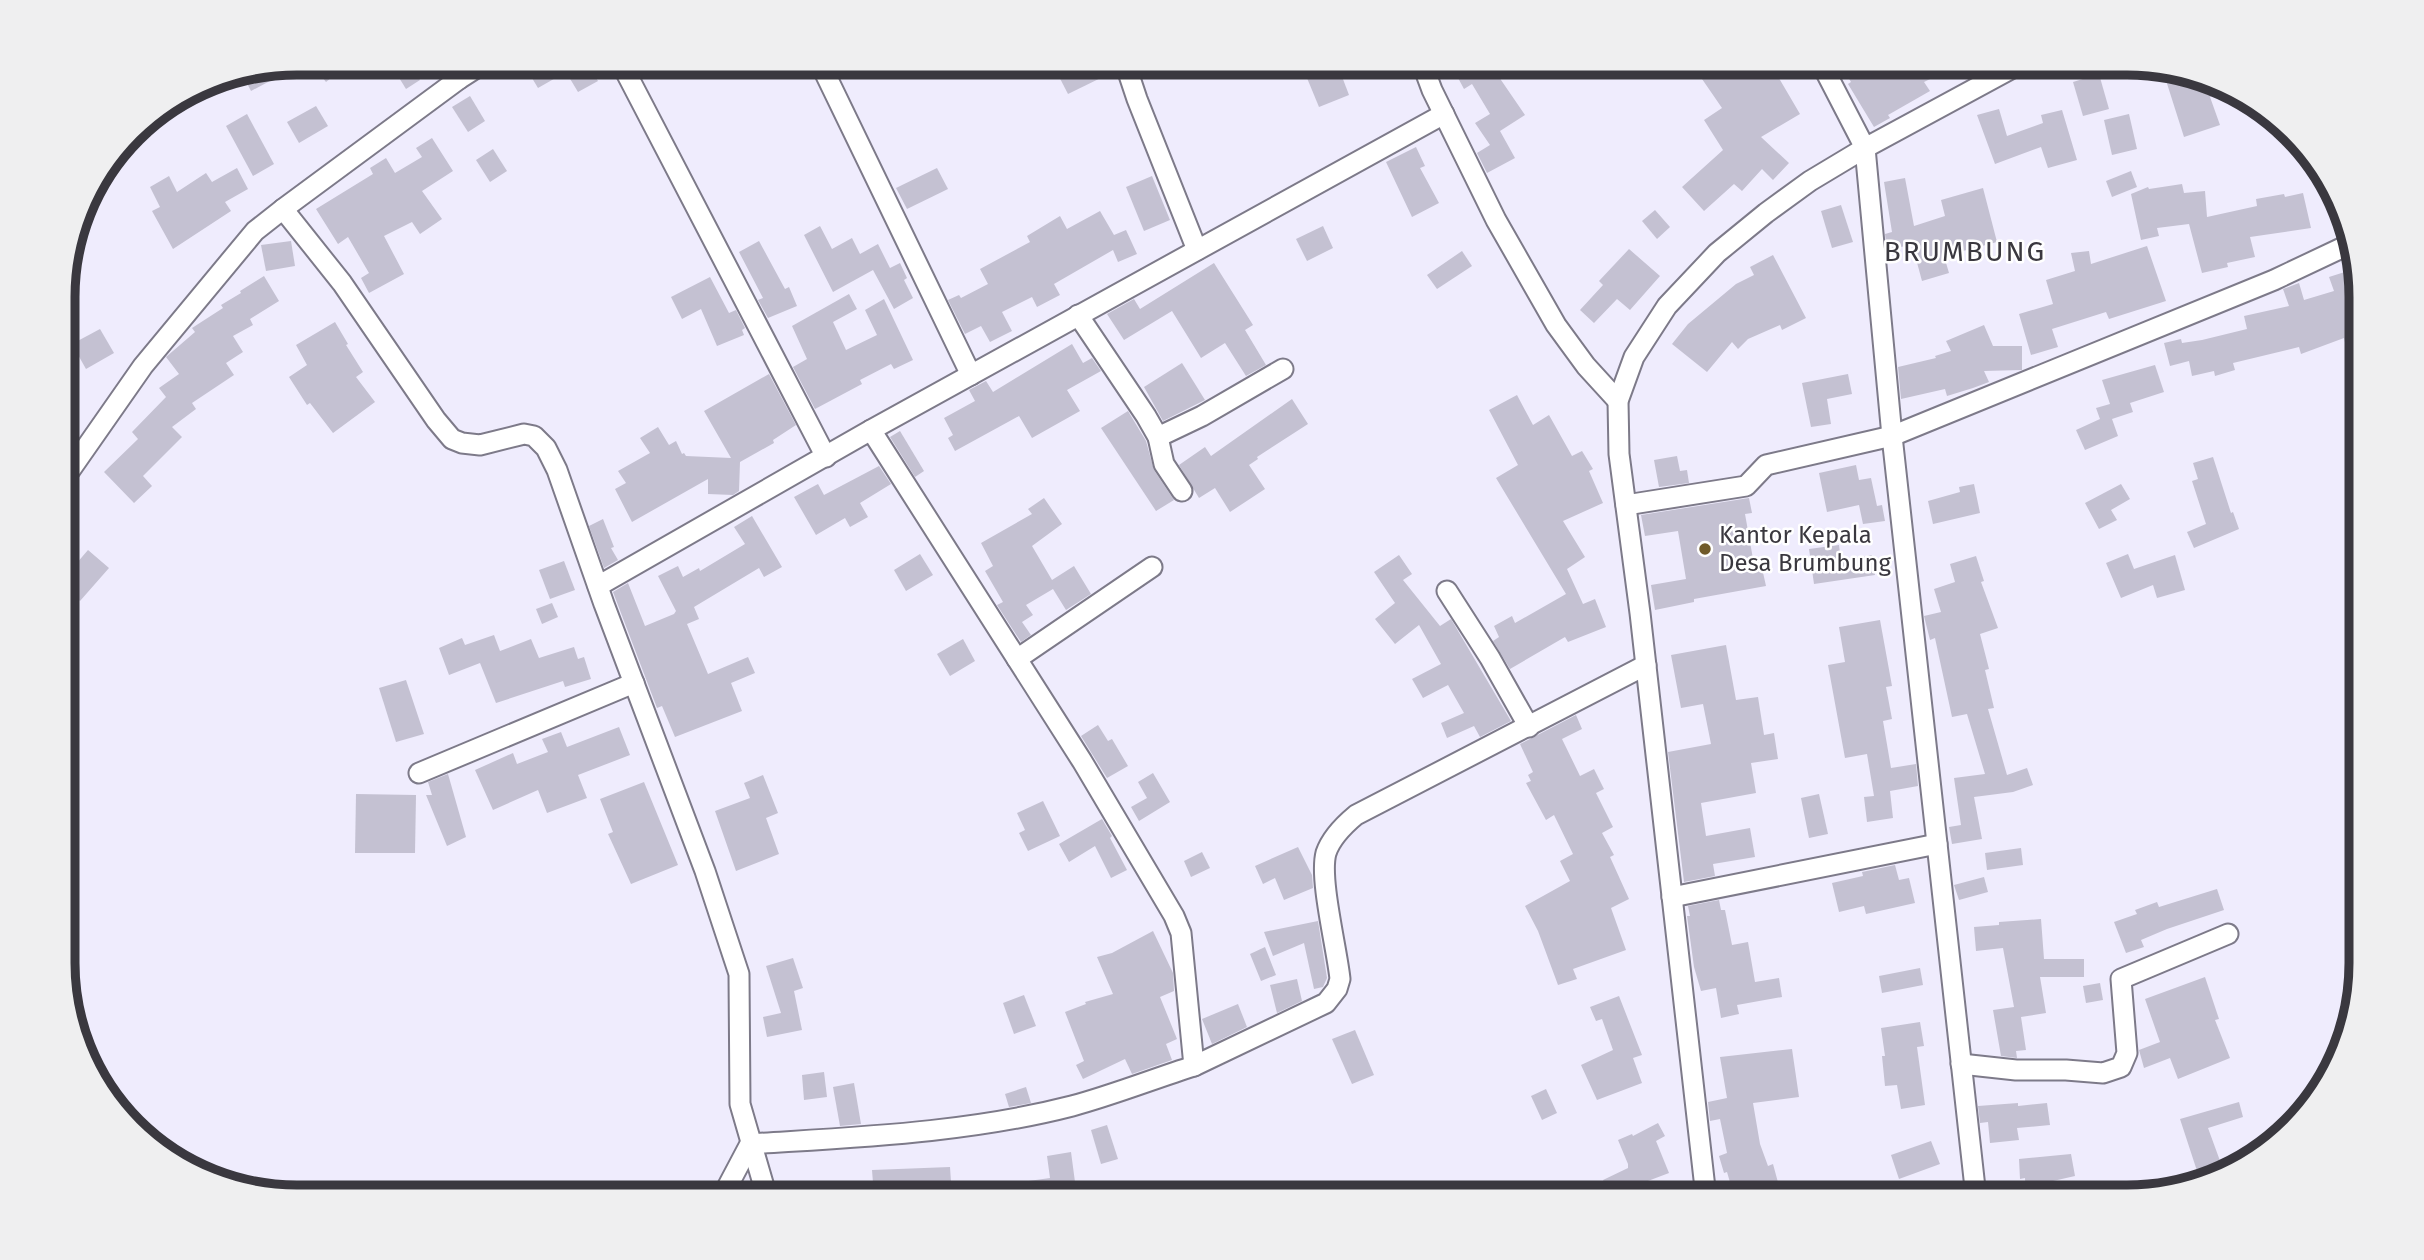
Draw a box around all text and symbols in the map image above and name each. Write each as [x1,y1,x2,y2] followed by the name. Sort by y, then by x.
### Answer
[1884,235,2046,268] district label: BRUMBUNG
[1719,521,1892,577] place label: Kantor Kepala Desa Brumbung
[1697,541,1713,557] marker: Kantor Kepala Desa Brumbung

